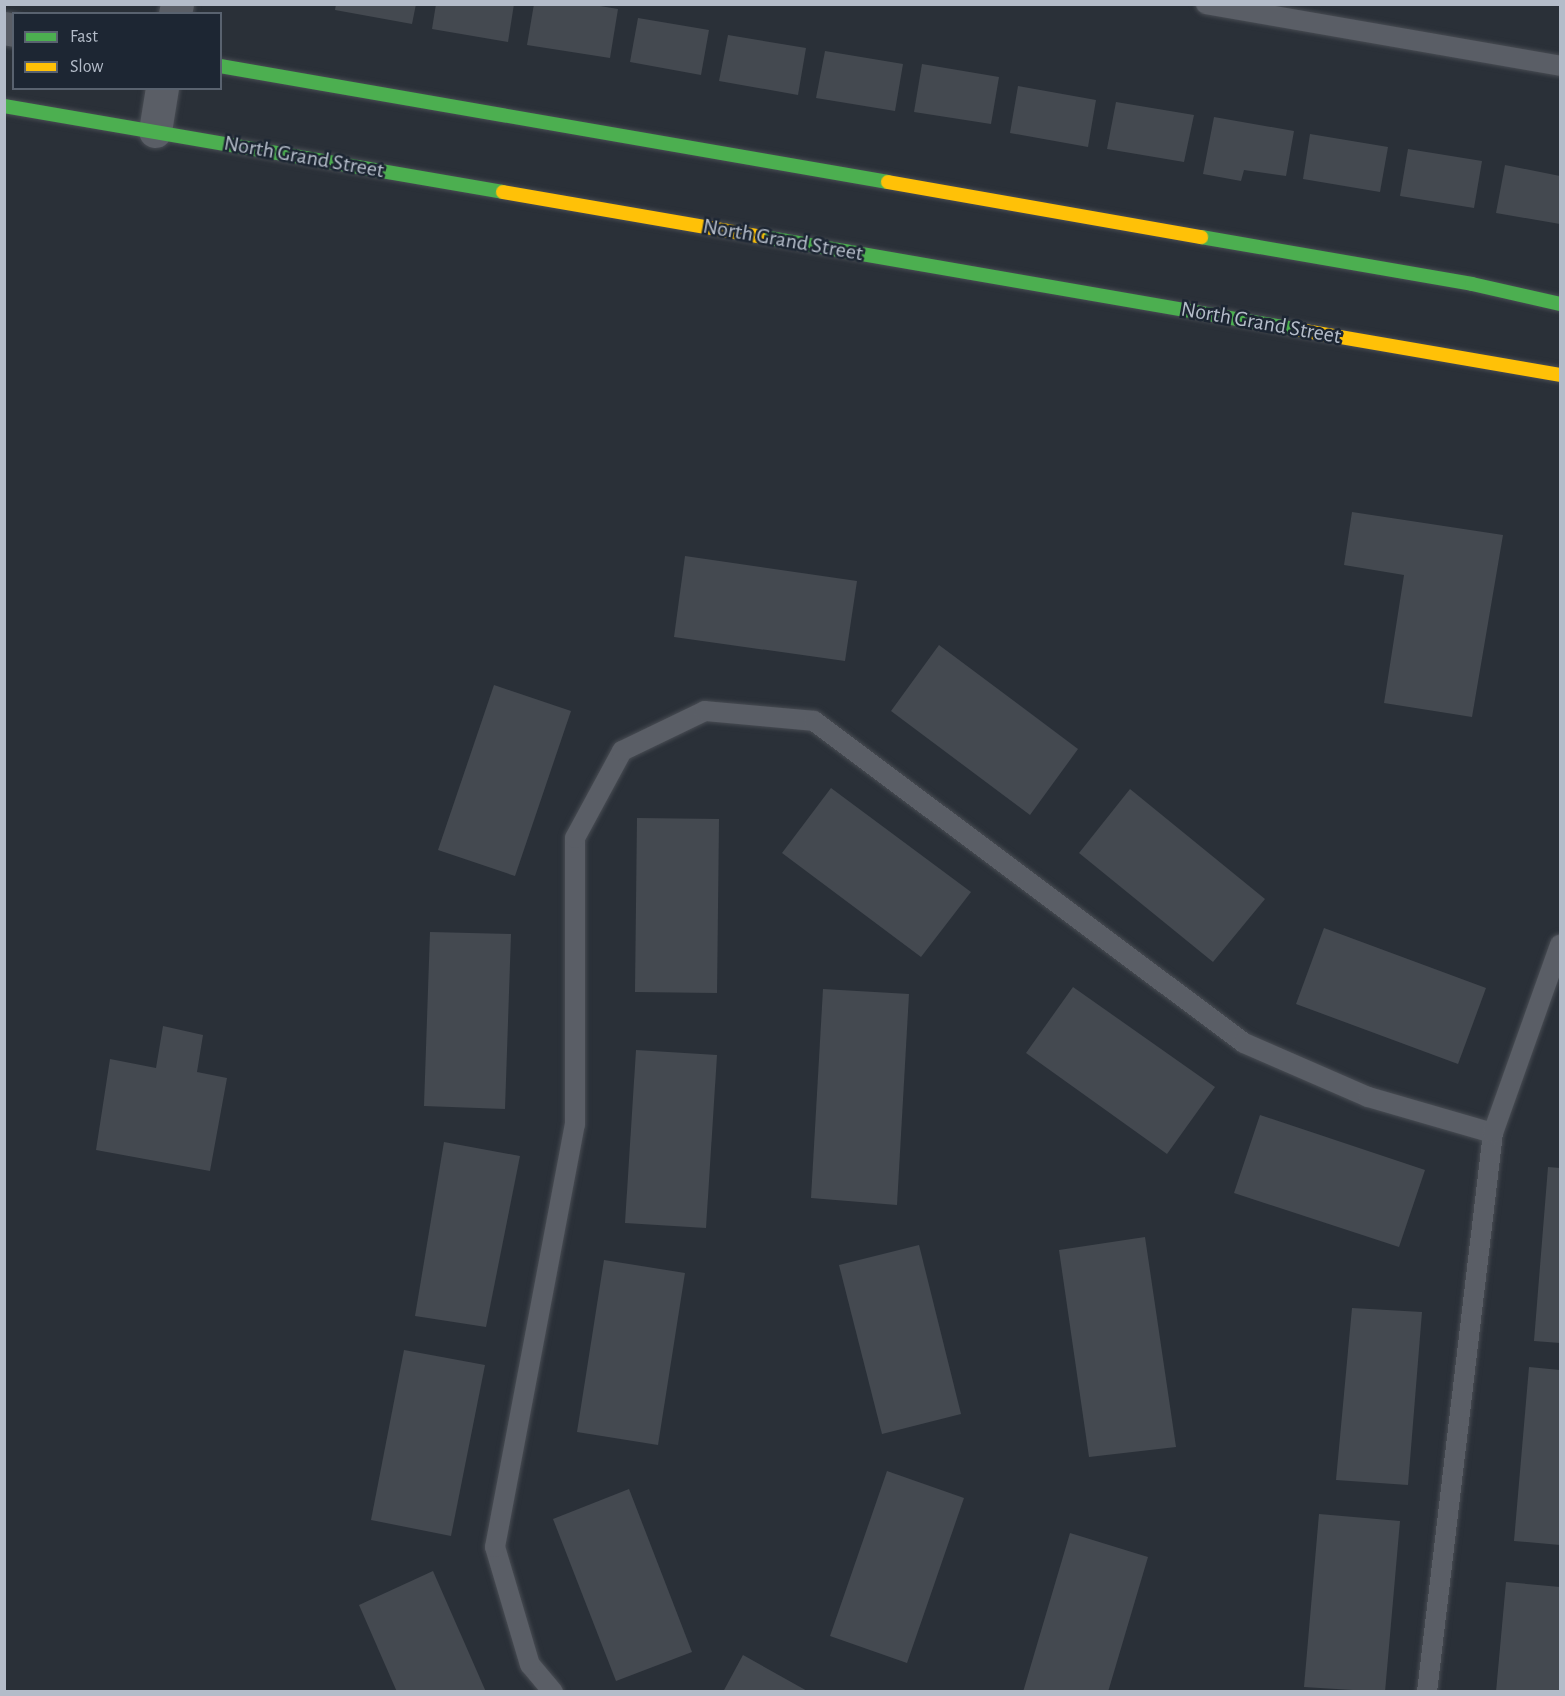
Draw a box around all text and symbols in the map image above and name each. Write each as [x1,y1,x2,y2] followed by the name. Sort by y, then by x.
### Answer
[12,12,222,90] legend
[70,28,98,46] text: Fast
[70,58,103,76] text: Slow
[222,130,386,184] street label: North Grand Street
[701,213,865,267] street label: North Grand Street
[1179,296,1343,350] street label: North Grand Street

